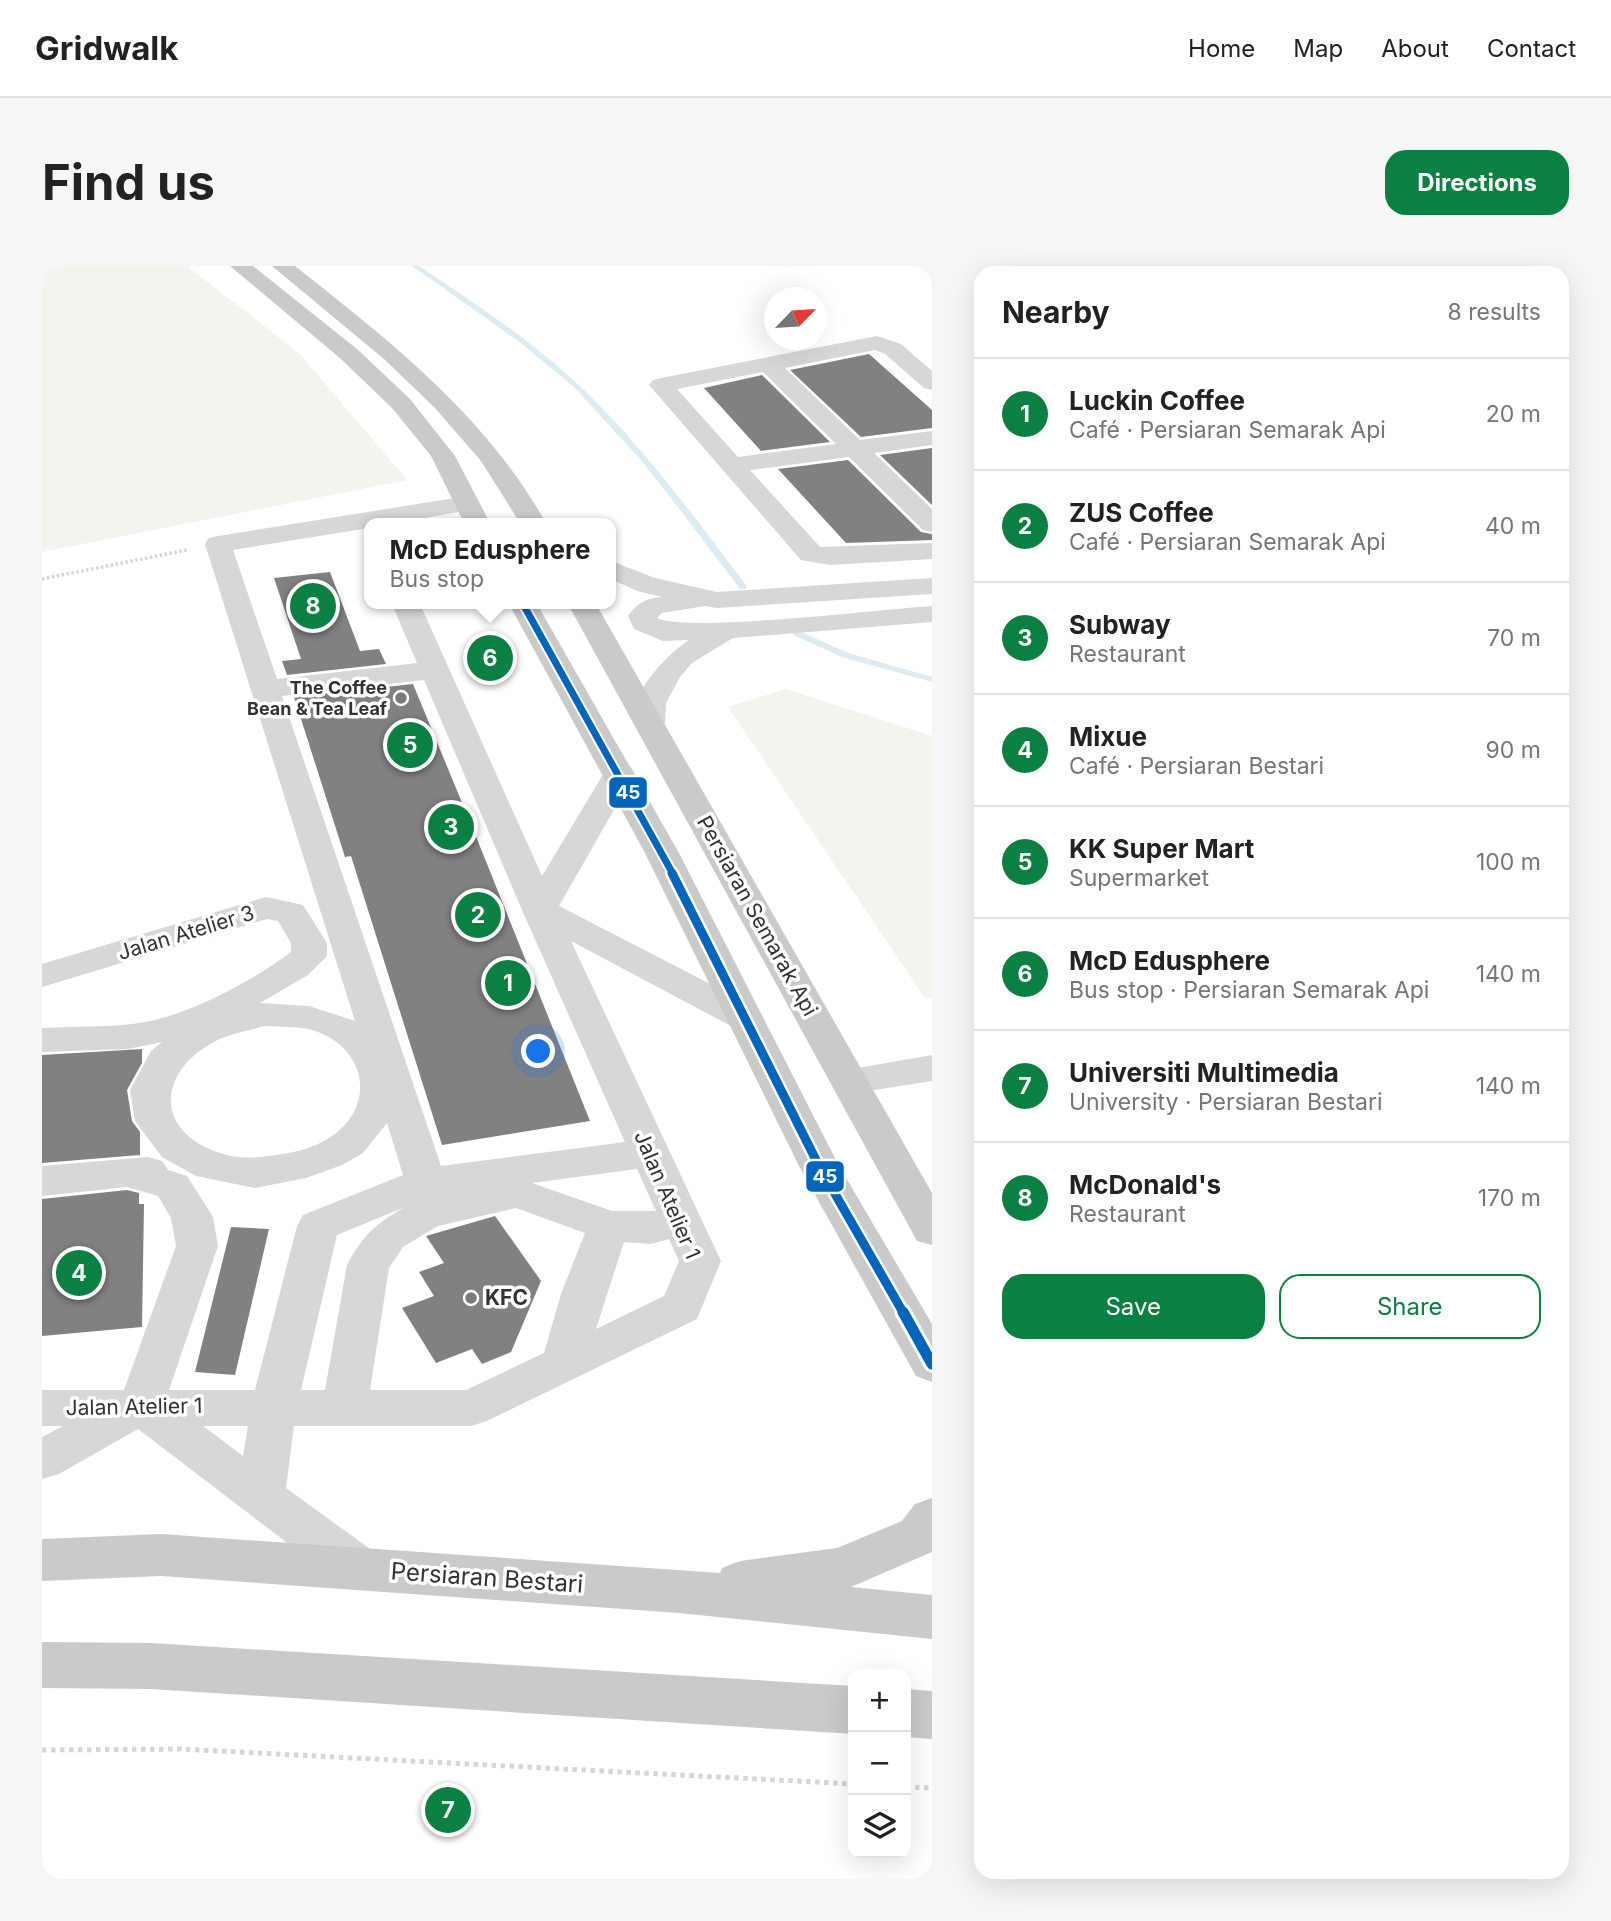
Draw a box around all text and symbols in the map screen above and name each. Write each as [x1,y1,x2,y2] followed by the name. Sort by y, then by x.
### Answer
[35,28,178,68] text: Gridwalk
[1188,34,1255,63] text: Home
[1293,34,1343,63] text: Map
[1381,34,1449,63] text: About
[1487,34,1576,63] text: Contact
[1385,150,1569,215] button: Directions
[42,153,215,212] text: Find us
[764,287,827,350] north arrow
[1002,294,1110,330] text: Nearby
[1448,298,1541,326] text: 8 results
[1069,385,1245,416] text: Luckin Coffee
[1020,400,1030,428] text: 1
[1486,400,1541,428] text: 20 m
[1069,416,1386,444] text: Café · Persiaran Semarak Api
[1069,497,1214,528] text: ZUS Coffee
[1018,512,1032,540] text: 2
[1485,512,1541,540] text: 40 m
[364,518,616,609] popup
[1069,528,1386,556] text: Café · Persiaran Semarak Api
[390,534,590,565] text: McD Edusphere
[390,565,484,593] text: Bus stop
[290,580,336,632] pin: 8
[1069,609,1171,640] text: Subway
[1018,624,1032,652] text: 3
[1487,624,1541,652] text: 70 m
[467,632,513,684] pin: 6
[1069,640,1186,668] text: Restaurant
[247,677,387,719] place label: The Coffee Bean & Tea Leaf
[393,690,409,706] marker: The Coffee Bean & Tea Leaf
[387,719,433,771] pin: 5
[1069,721,1147,752] text: Mixue
[1017,736,1033,764] text: 4
[1486,736,1541,764] text: 90 m
[1069,752,1324,780] text: Café · Persiaran Bestari
[608,776,648,809] line badge: 45
[616,781,641,804] text: 45
[428,801,474,853] pin: 3
[692,811,823,1020] street label: Persiaran Semarak Api
[1069,833,1254,864] text: KK Super Mart
[1018,848,1032,876] text: 5
[1476,848,1541,876] text: 100 m
[1069,864,1209,892] text: Supermarket
[455,889,501,941] pin: 2
[115,900,257,965] street label: Jalan Atelier 3
[1069,945,1270,976] text: McD Edusphere
[485,957,531,1009] pin: 1
[1018,960,1032,988] text: 6
[1476,960,1541,988] text: 140 m
[1069,976,1429,1004] text: Bus stop · Persiaran Semarak Api
[521,1034,555,1068] your location
[1069,1057,1339,1088] text: Universiti Multimedia
[1018,1072,1032,1100] text: 7
[1476,1072,1541,1100] text: 140 m
[1069,1088,1383,1116] text: University · Persiaran Bestari
[629,1127,706,1263] street label: Jalan Atelier 1
[805,1160,845,1193] line badge: 45
[813,1165,838,1188] text: 45
[1069,1169,1221,1200] text: McDonald's
[1018,1184,1032,1212] text: 8
[1478,1184,1541,1212] text: 170 m
[1069,1200,1186,1228] text: Restaurant
[56,1247,102,1299] pin: 4
[1002,1274,1265,1339] button: Save
[1279,1274,1541,1339] button: Share
[485,1285,528,1310] place label: KFC
[463,1290,479,1306] marker: KFC
[65,1393,203,1420] street label: Jalan Atelier 1
[390,1556,584,1599] street label: Persiaran Bestari
[848,1669,911,1858] map controls
[848,1669,911,1732] button: +
[848,1732,911,1795] button: −
[425,1784,471,1836] pin: 7
[848,1795,911,1858] button: layers

